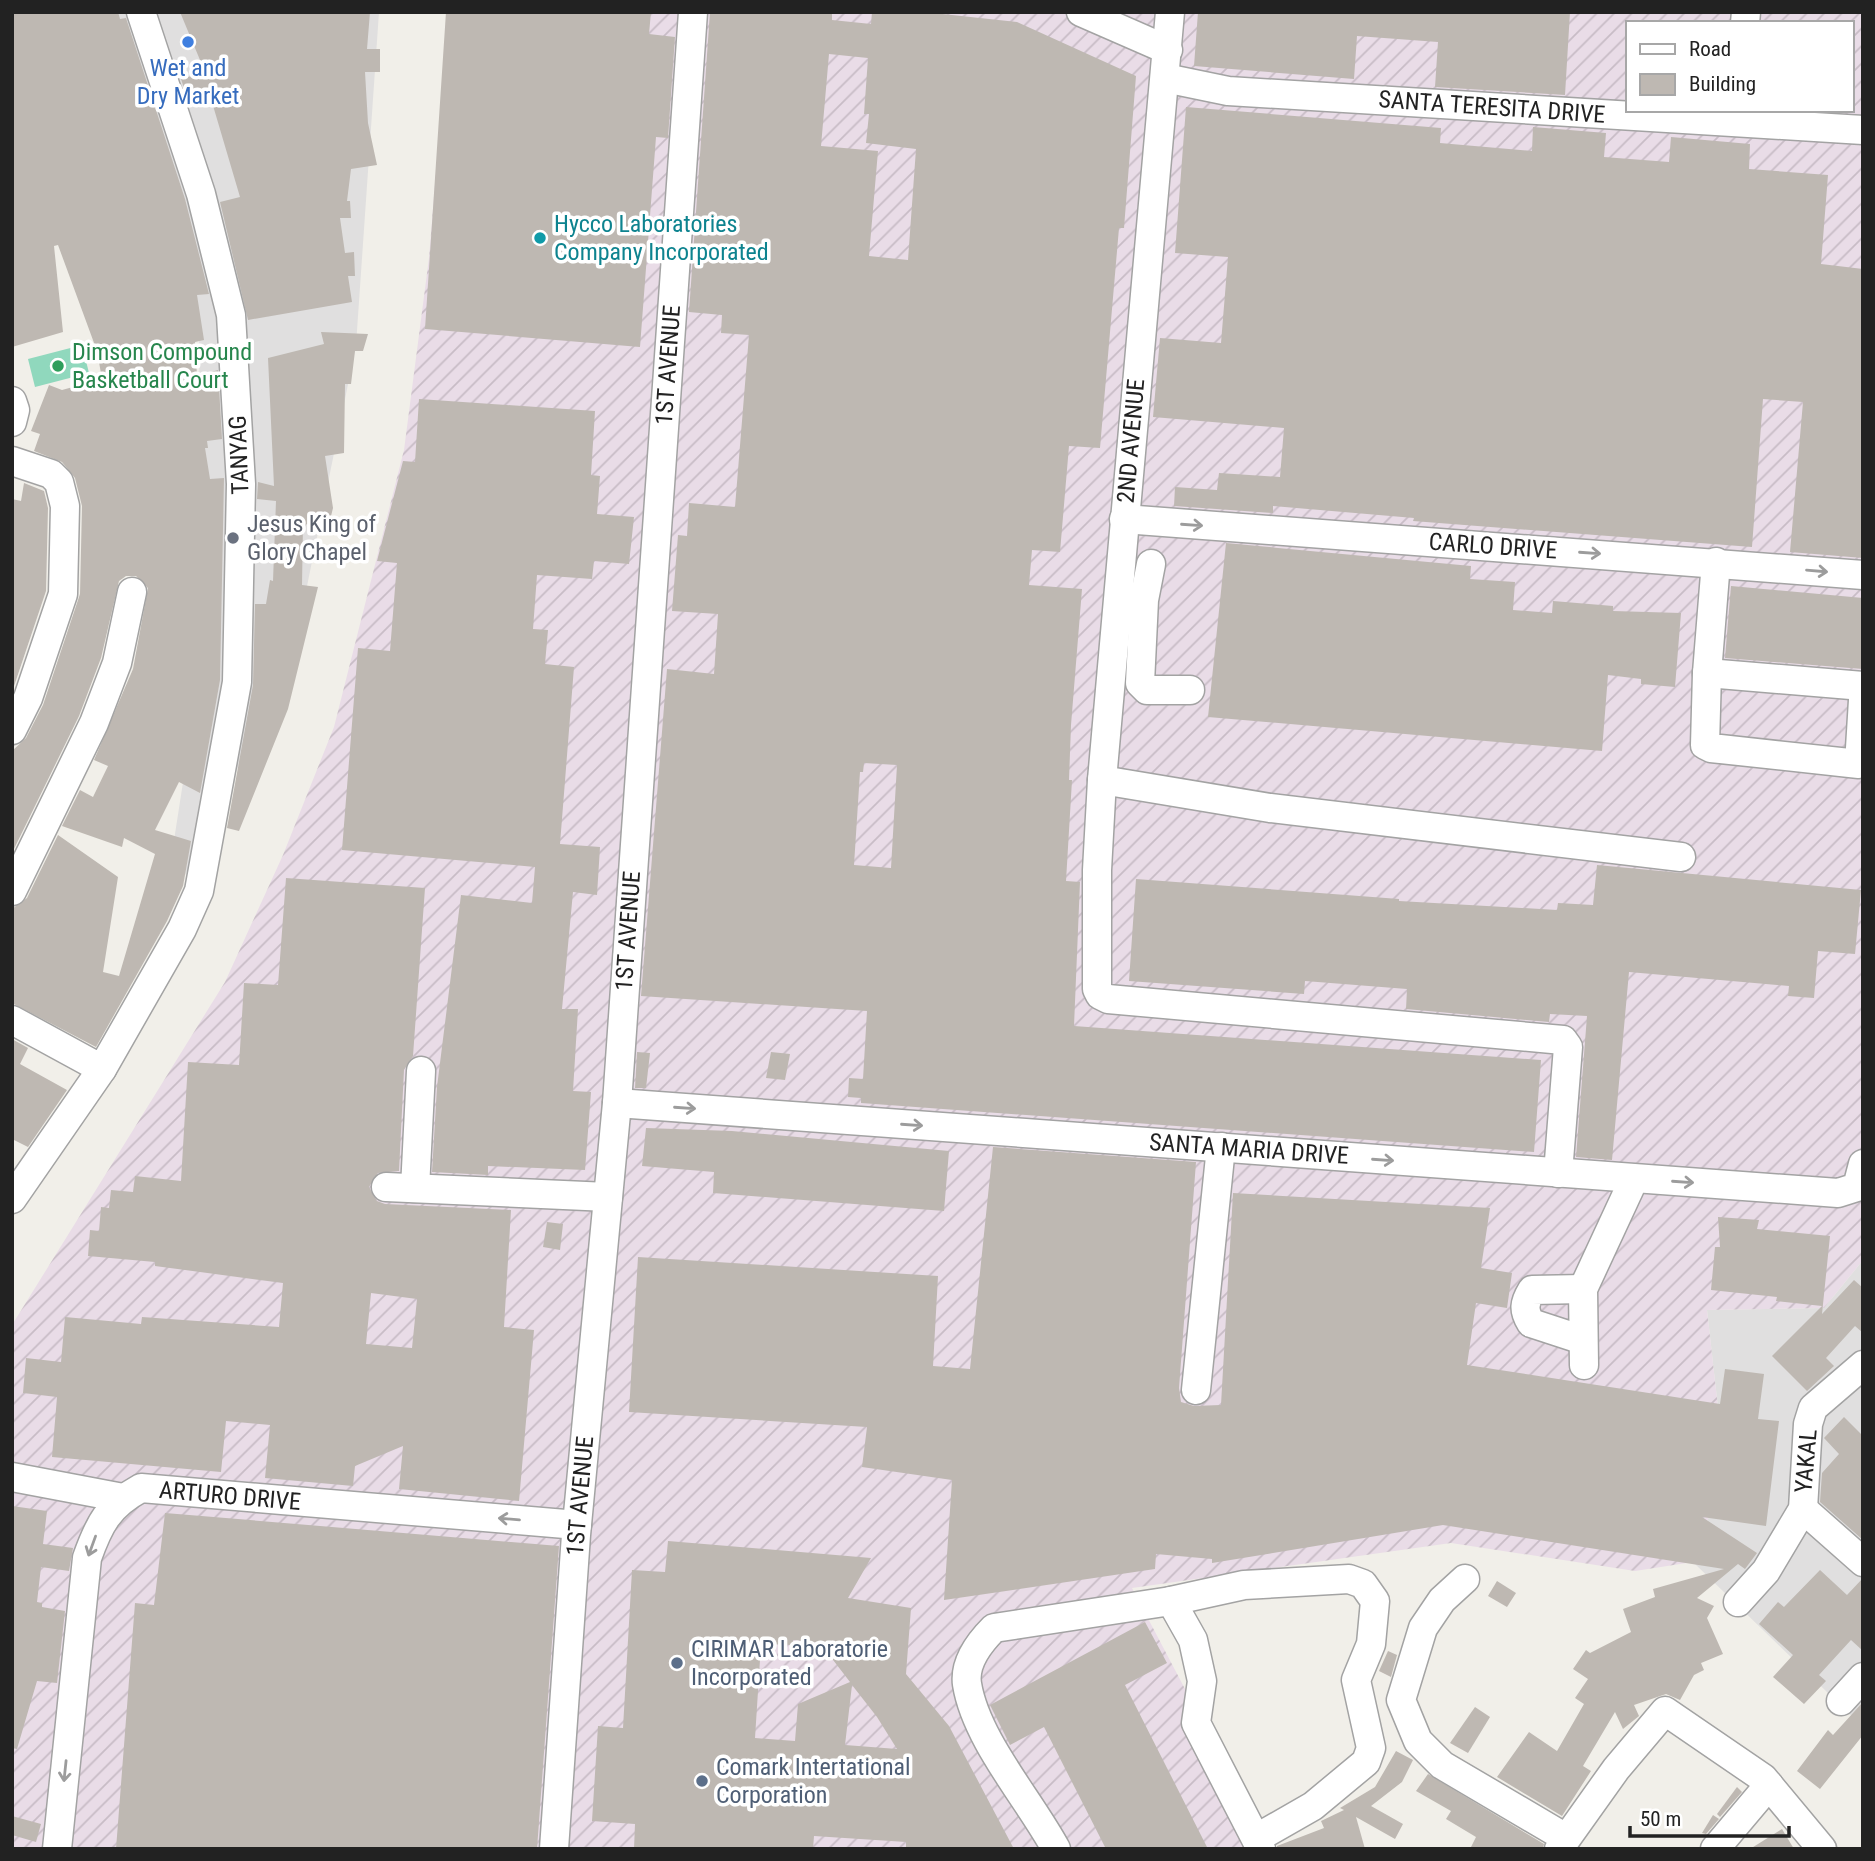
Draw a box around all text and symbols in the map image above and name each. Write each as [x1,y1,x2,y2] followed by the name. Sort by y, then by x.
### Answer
[1626,21,1854,112] legend
[180,34,196,50] marker: Wet and Dry Market
[1689,37,1731,61] text: Road
[137,54,239,110] place label: Wet and Dry Market
[1689,72,1756,96] text: Building
[1378,85,1606,129] street label: SANTA TERESITA DRIVE
[554,210,769,266] place label: Hycco Laboratories Company Incorporated
[532,230,548,246] marker: Hycco Laboratories Company Incorporated
[650,304,686,426] street label: 1ST AVENUE
[72,338,252,394] place label: Dimson Compound Basketball Court
[50,358,66,374] marker: Dimson Compound Basketball Court
[1112,378,1150,504] street label: 2ND AVENUE
[224,415,254,495] street label: TANYAG
[247,510,376,566] place label: Jesus King of Glory Chapel
[1180,519,1203,532] one-way arrow
[1428,528,1558,564] street label: CARLO DRIVE
[225,530,241,546] marker: Jesus King of Glory Chapel
[1578,547,1601,560] one-way arrow
[1805,565,1828,578] one-way arrow
[610,870,646,992] street label: 1ST AVENUE
[673,1102,696,1115] one-way arrow
[900,1119,923,1132] one-way arrow
[1148,1128,1350,1170] street label: SANTA MARIA DRIVE
[1371,1154,1394,1167] one-way arrow
[1672,1176,1694,1189] one-way arrow
[1789,1428,1823,1494] street label: YAKAL
[561,1435,599,1557] street label: 1ST AVENUE
[158,1476,302,1516] street label: ARTURO DRIVE
[498,1512,521,1525] one-way arrow
[84,1534,97,1556] one-way arrow
[691,1635,888,1691] place label: CIRIMAR Laboratorie Incorporated
[669,1655,685,1671] marker: CIRIMAR Laboratorie Incorporated
[716,1753,911,1809] place label: Comark Intertational Corporation
[58,1759,71,1782] one-way arrow
[694,1773,710,1789] marker: Comark Intertational Corporation
[1630,1794,1789,1838] scale bar
[1640,1807,1681,1831] text: 50 m

